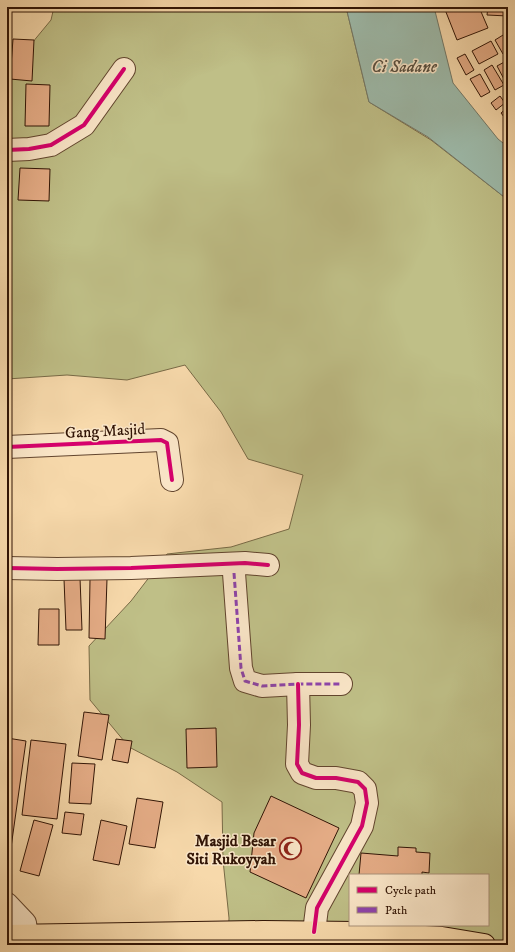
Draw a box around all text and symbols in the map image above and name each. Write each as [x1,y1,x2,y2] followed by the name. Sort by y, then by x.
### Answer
[371,56,438,78] water label: Ci Sadane
[64,419,146,443] street label: Gang Masjid
[187,831,277,869] place label: Masjid Besar Siti Rukoyyah
[278,836,304,862] mosque icon: Masjid Besar Siti Rukoyyah
[349,874,489,926] legend
[385,883,437,898] text: Cycle path
[385,903,408,918] text: Path

